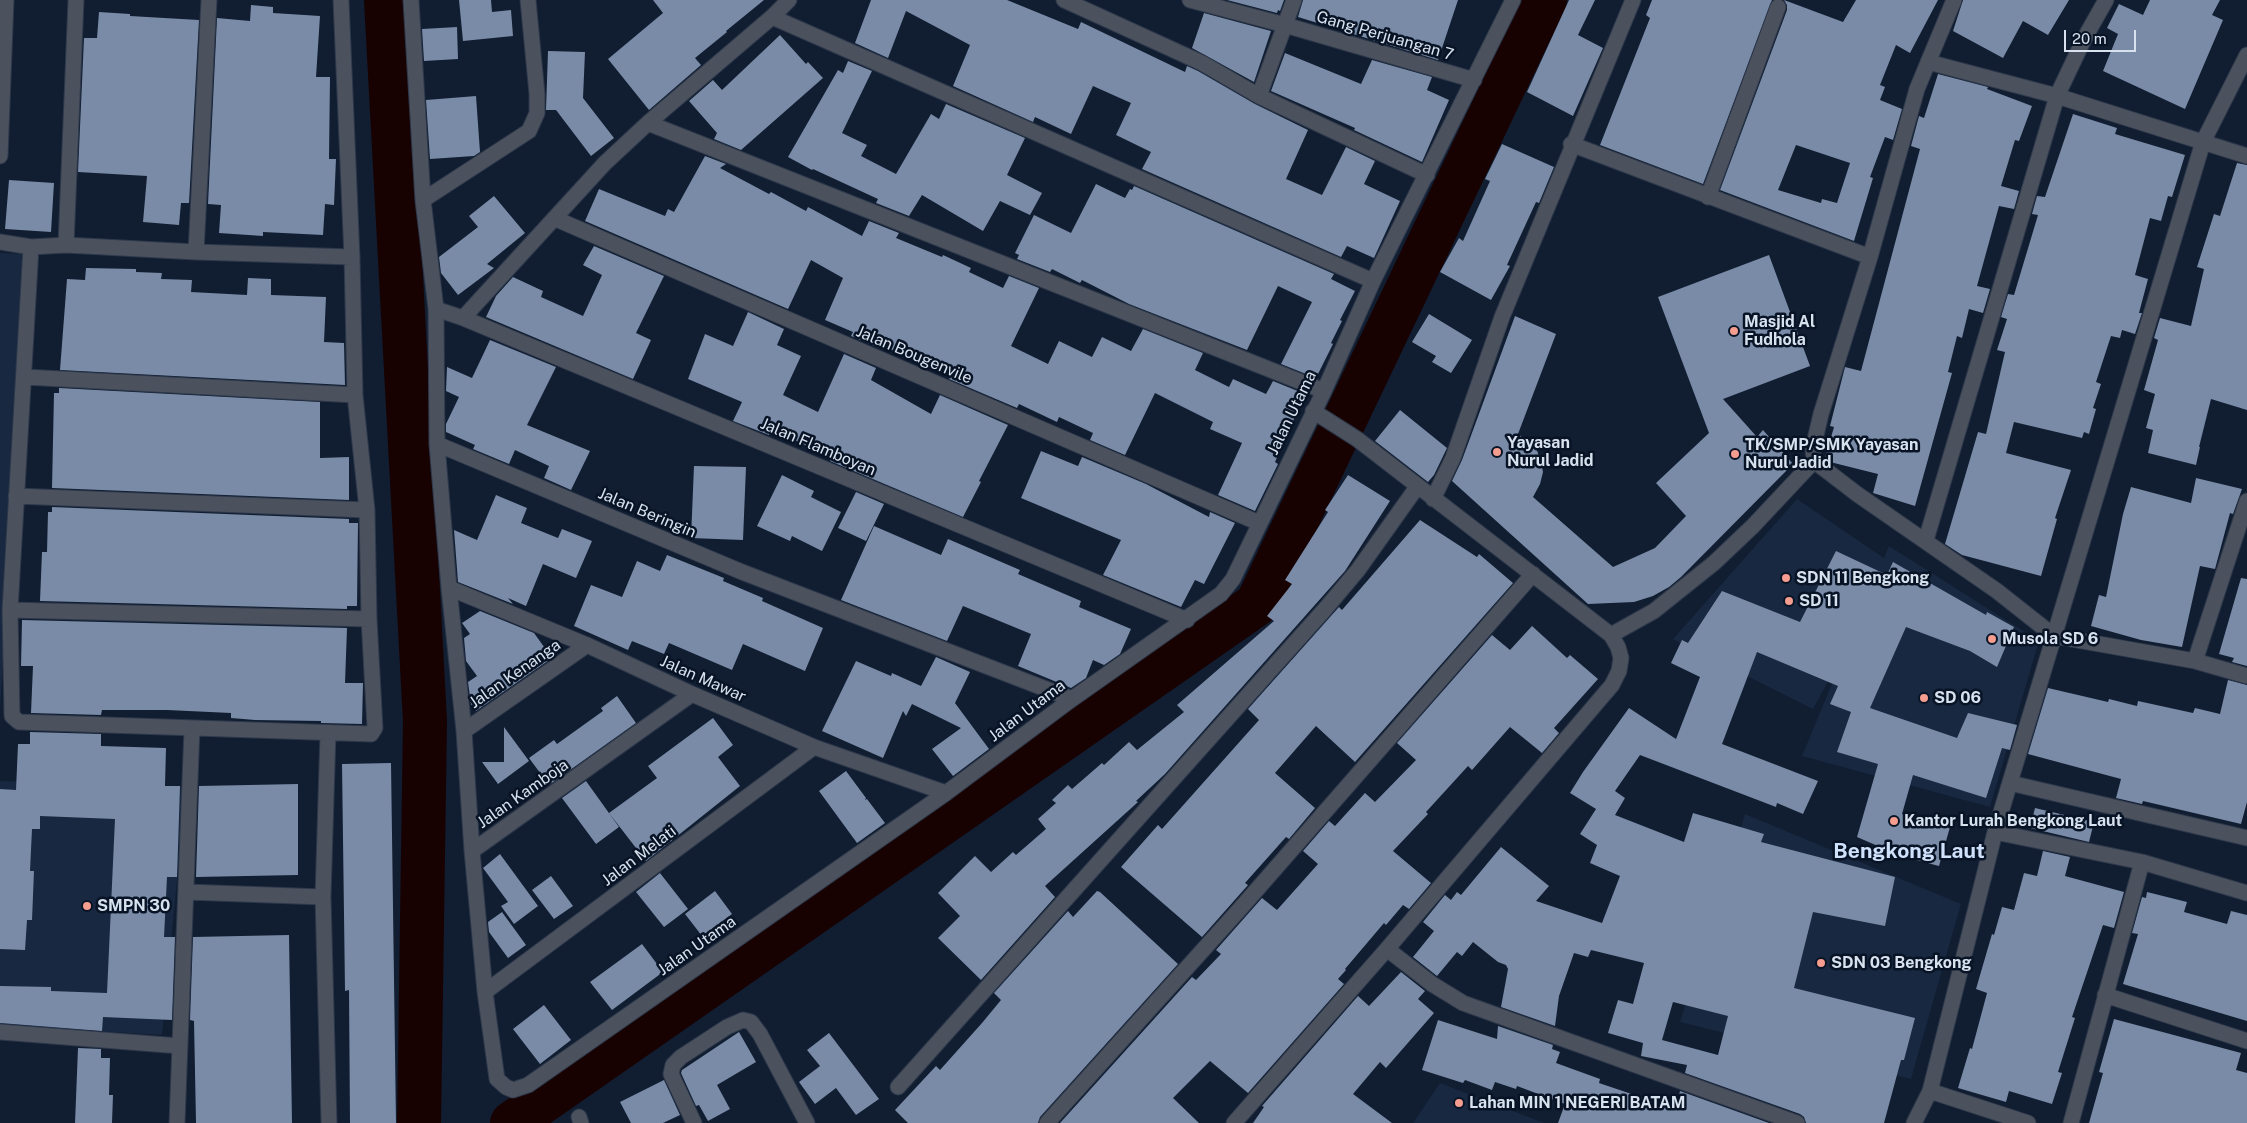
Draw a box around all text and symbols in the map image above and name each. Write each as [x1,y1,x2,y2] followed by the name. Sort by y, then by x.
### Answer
[1314,7,1456,65] street label: Gang Perjuangan 7
[2067,20,2140,52] scale bar
[2072,30,2107,47] text: 20 m
[1744,312,1815,350] place label: Masjid Al Fudhola
[853,322,975,388] street label: Jalan Bougenvile
[1728,325,1740,337] marker: Masjid Al Fudhola
[1263,368,1321,458] street label: Jalan Utama
[757,414,879,480] street label: Jalan Flamboyan
[1507,433,1593,471] place label: Yayasan Nurul Jadid
[1745,435,1918,473] place label: TK/SMP/SMK Yayasan Nurul Jadid
[1491,446,1503,458] marker: Yayasan Nurul Jadid
[1729,448,1741,460] marker: TK/SMP/SMK Yayasan Nurul Jadid
[595,484,699,542] street label: Jalan Beringin
[1796,568,1929,588] place label: SDN 11 Bengkong
[1780,572,1792,584] marker: SDN 11 Bengkong
[1799,591,1839,611] place label: SD 11
[1783,595,1795,607] marker: SD 11
[2002,629,2098,649] place label: Musola SD 6
[1986,633,1998,645] marker: Musola SD 6
[466,635,564,713] street label: Jalan Kenanga
[657,652,749,706] street label: Jalan Mawar
[985,676,1069,746] street label: Jalan Utama
[1934,688,1981,708] place label: SD 06
[1918,692,1930,704] marker: SD 06
[474,755,572,833] street label: Jalan Kamboja
[1904,811,2122,831] place label: Kantor Lurah Bengkong Laut
[1888,815,1900,827] marker: Kantor Lurah Bengkong Laut
[598,822,680,890] street label: Jalan Melati
[1833,839,1985,865] district label: Bengkong Laut
[97,896,170,916] place label: SMPN 30
[81,900,93,912] marker: SMPN 30
[654,912,740,980] street label: Jalan Utama
[1831,953,1972,973] place label: SDN 03 Bengkong
[1815,957,1827,969] marker: SDN 03 Bengkong
[1469,1093,1685,1113] place label: Lahan MIN 1 NEGERI BATAM
[1453,1097,1465,1109] marker: Lahan MIN 1 NEGERI BATAM

